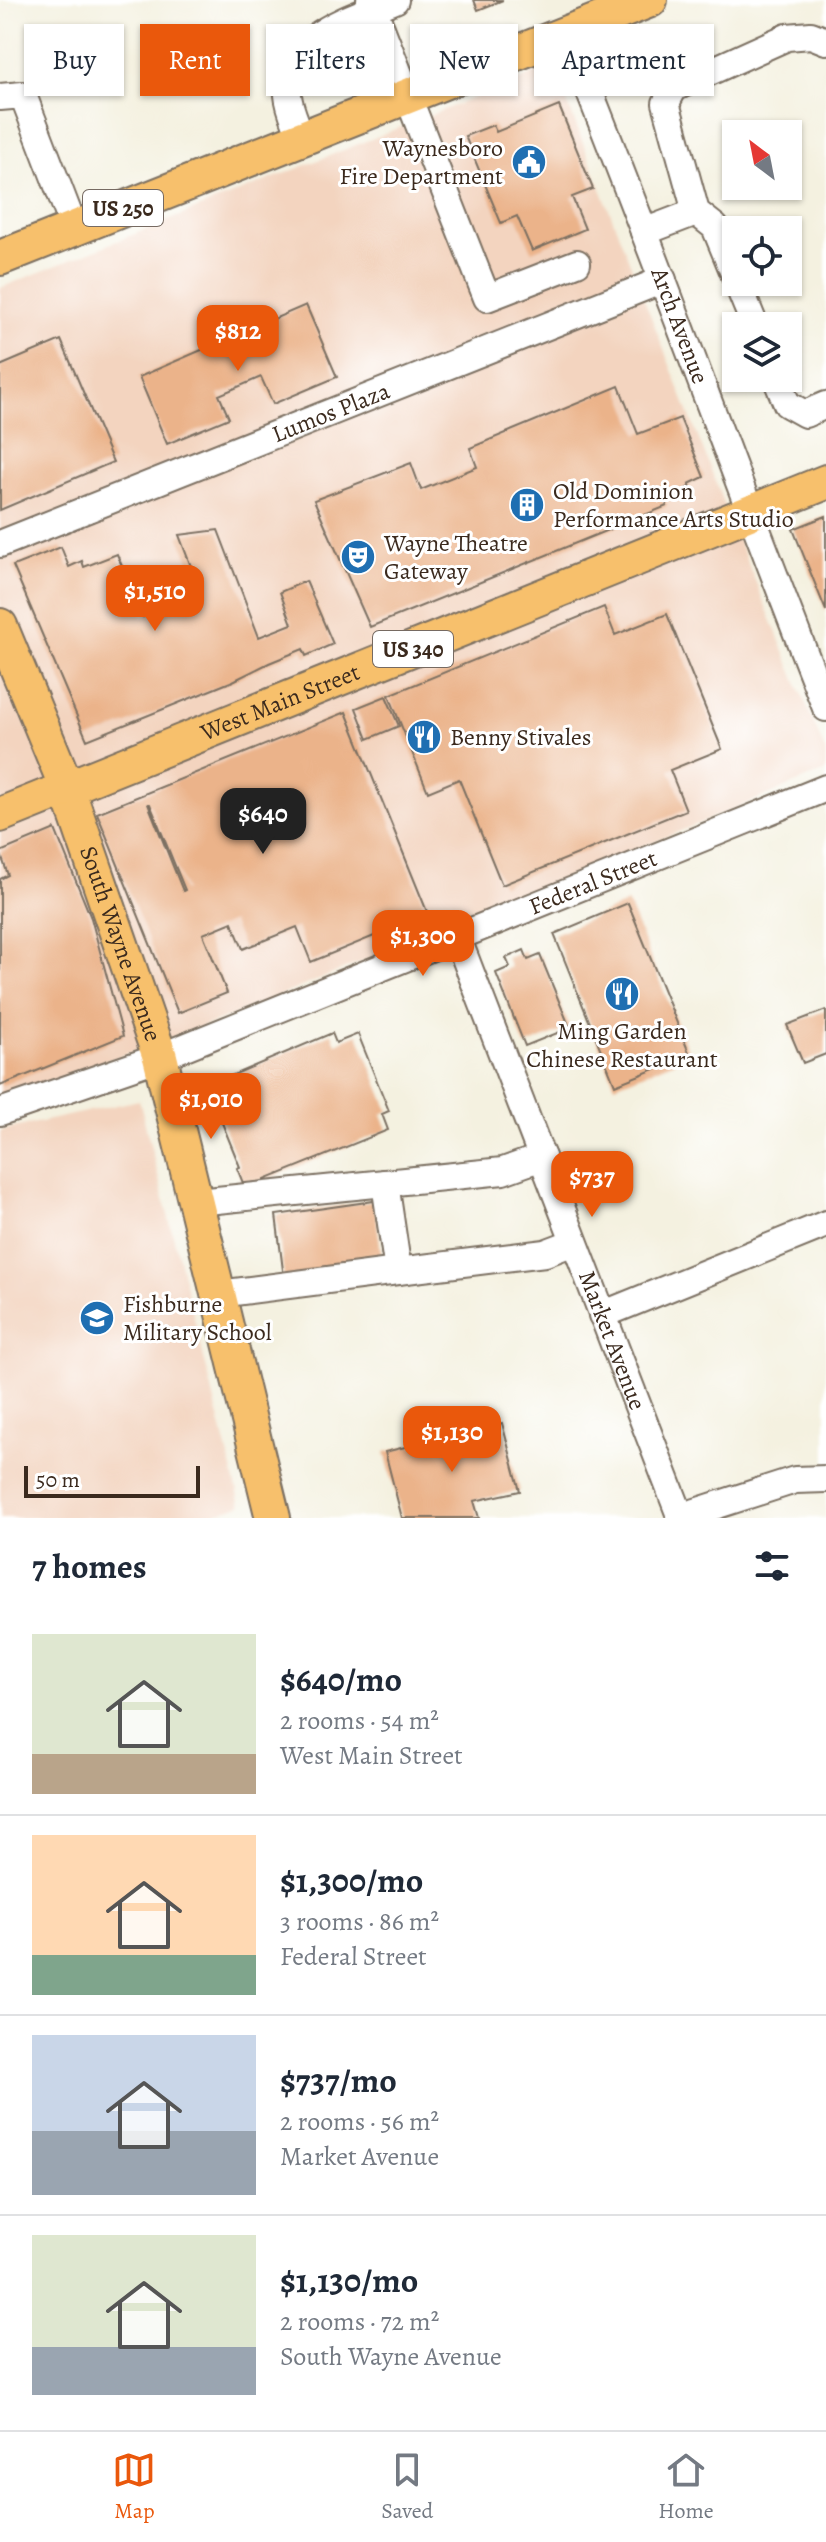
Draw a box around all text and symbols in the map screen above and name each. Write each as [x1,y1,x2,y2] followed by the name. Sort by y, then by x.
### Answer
[24,24,124,96] chip: Buy
[140,24,250,96] chip: Rent
[266,24,394,96] chip: Filters
[410,24,518,96] chip: New
[534,24,714,96] chip: Apartment
[722,120,802,200] north arrow
[722,120,802,392] map controls
[340,132,503,192] place label: Waynesboro Fire Department
[510,143,548,181] public building icon: Waynesboro Fire Department
[83,190,163,226] road number: US 250
[722,216,802,296] button: locate
[643,262,716,388] street label: Arch Avenue
[191,305,285,373] pin: $812
[722,312,802,392] button: layers
[215,313,261,348] text: $812
[267,374,395,450] street label: Lumos Plaza
[553,475,794,535] place label: Old Dominion Performance Arts Studio
[508,486,546,524] building icon: Old Dominion Performance Arts Studio
[383,527,528,587] place label: Wayne Theatre Gateway
[339,538,377,576] theatre icon: Wayne Theatre Gateway
[90,565,220,633] pin: $1,510
[124,573,186,608] text: $1,510
[373,631,453,667] road number: US 340
[195,656,364,749] street label: West Main Street
[405,718,443,756] restaurant icon: Benny Stivales
[450,721,591,753] place label: Benny Stivales
[216,788,310,856] pin: $640
[238,796,288,831] text: $640
[72,842,169,1046] street label: South Wayne Avenue
[524,842,662,922] street label: Federal Street
[358,910,488,978] pin: $1,300
[390,918,456,953] text: $1,300
[603,975,641,1013] restaurant icon: Ming Garden Chinese Restaurant
[526,1015,718,1075] place label: Ming Garden Chinese Restaurant
[146,1073,276,1141] pin: $1,010
[179,1081,243,1116] text: $1,010
[545,1151,639,1219] pin: $737
[569,1159,615,1194] text: $737
[571,1266,654,1414] street label: Market Avenue
[123,1288,272,1348] place label: Fishburne Military School
[78,1299,116,1337] school or university icon: Fishburne Military School
[387,1406,517,1474] pin: $1,130
[421,1414,483,1449] text: $1,130
[24,1462,200,1498] scale bar
[36,1465,80,1495] text: 50 m
[32,1543,147,1590] text: 7 homes
[750,1544,794,1588] icon: filters
[280,1656,402,1703] text: $640/mo
[96,1666,192,1762] icon: home
[280,1703,439,1738] text: 2 rooms · 54 m²
[280,1738,463,1773] text: West Main Street
[280,1857,423,1904] text: $1,300/mo
[96,1867,192,1963] icon: home
[280,1904,439,1939] text: 3 rooms · 86 m²
[280,1939,427,1974] text: Federal Street
[280,2057,397,2104] text: $737/mo
[96,2067,192,2163] icon: home
[280,2104,439,2139] text: 2 rooms · 56 m²
[280,2139,439,2174] text: Market Avenue
[280,2257,418,2304] text: $1,130/mo
[96,2267,192,2363] icon: home
[280,2304,439,2339] text: 2 rooms · 72 m²
[280,2339,502,2374] text: South Wayne Avenue
[112,2448,156,2526] tab: Map
[381,2448,433,2526] tab: Saved
[658,2448,714,2526] tab: Home

